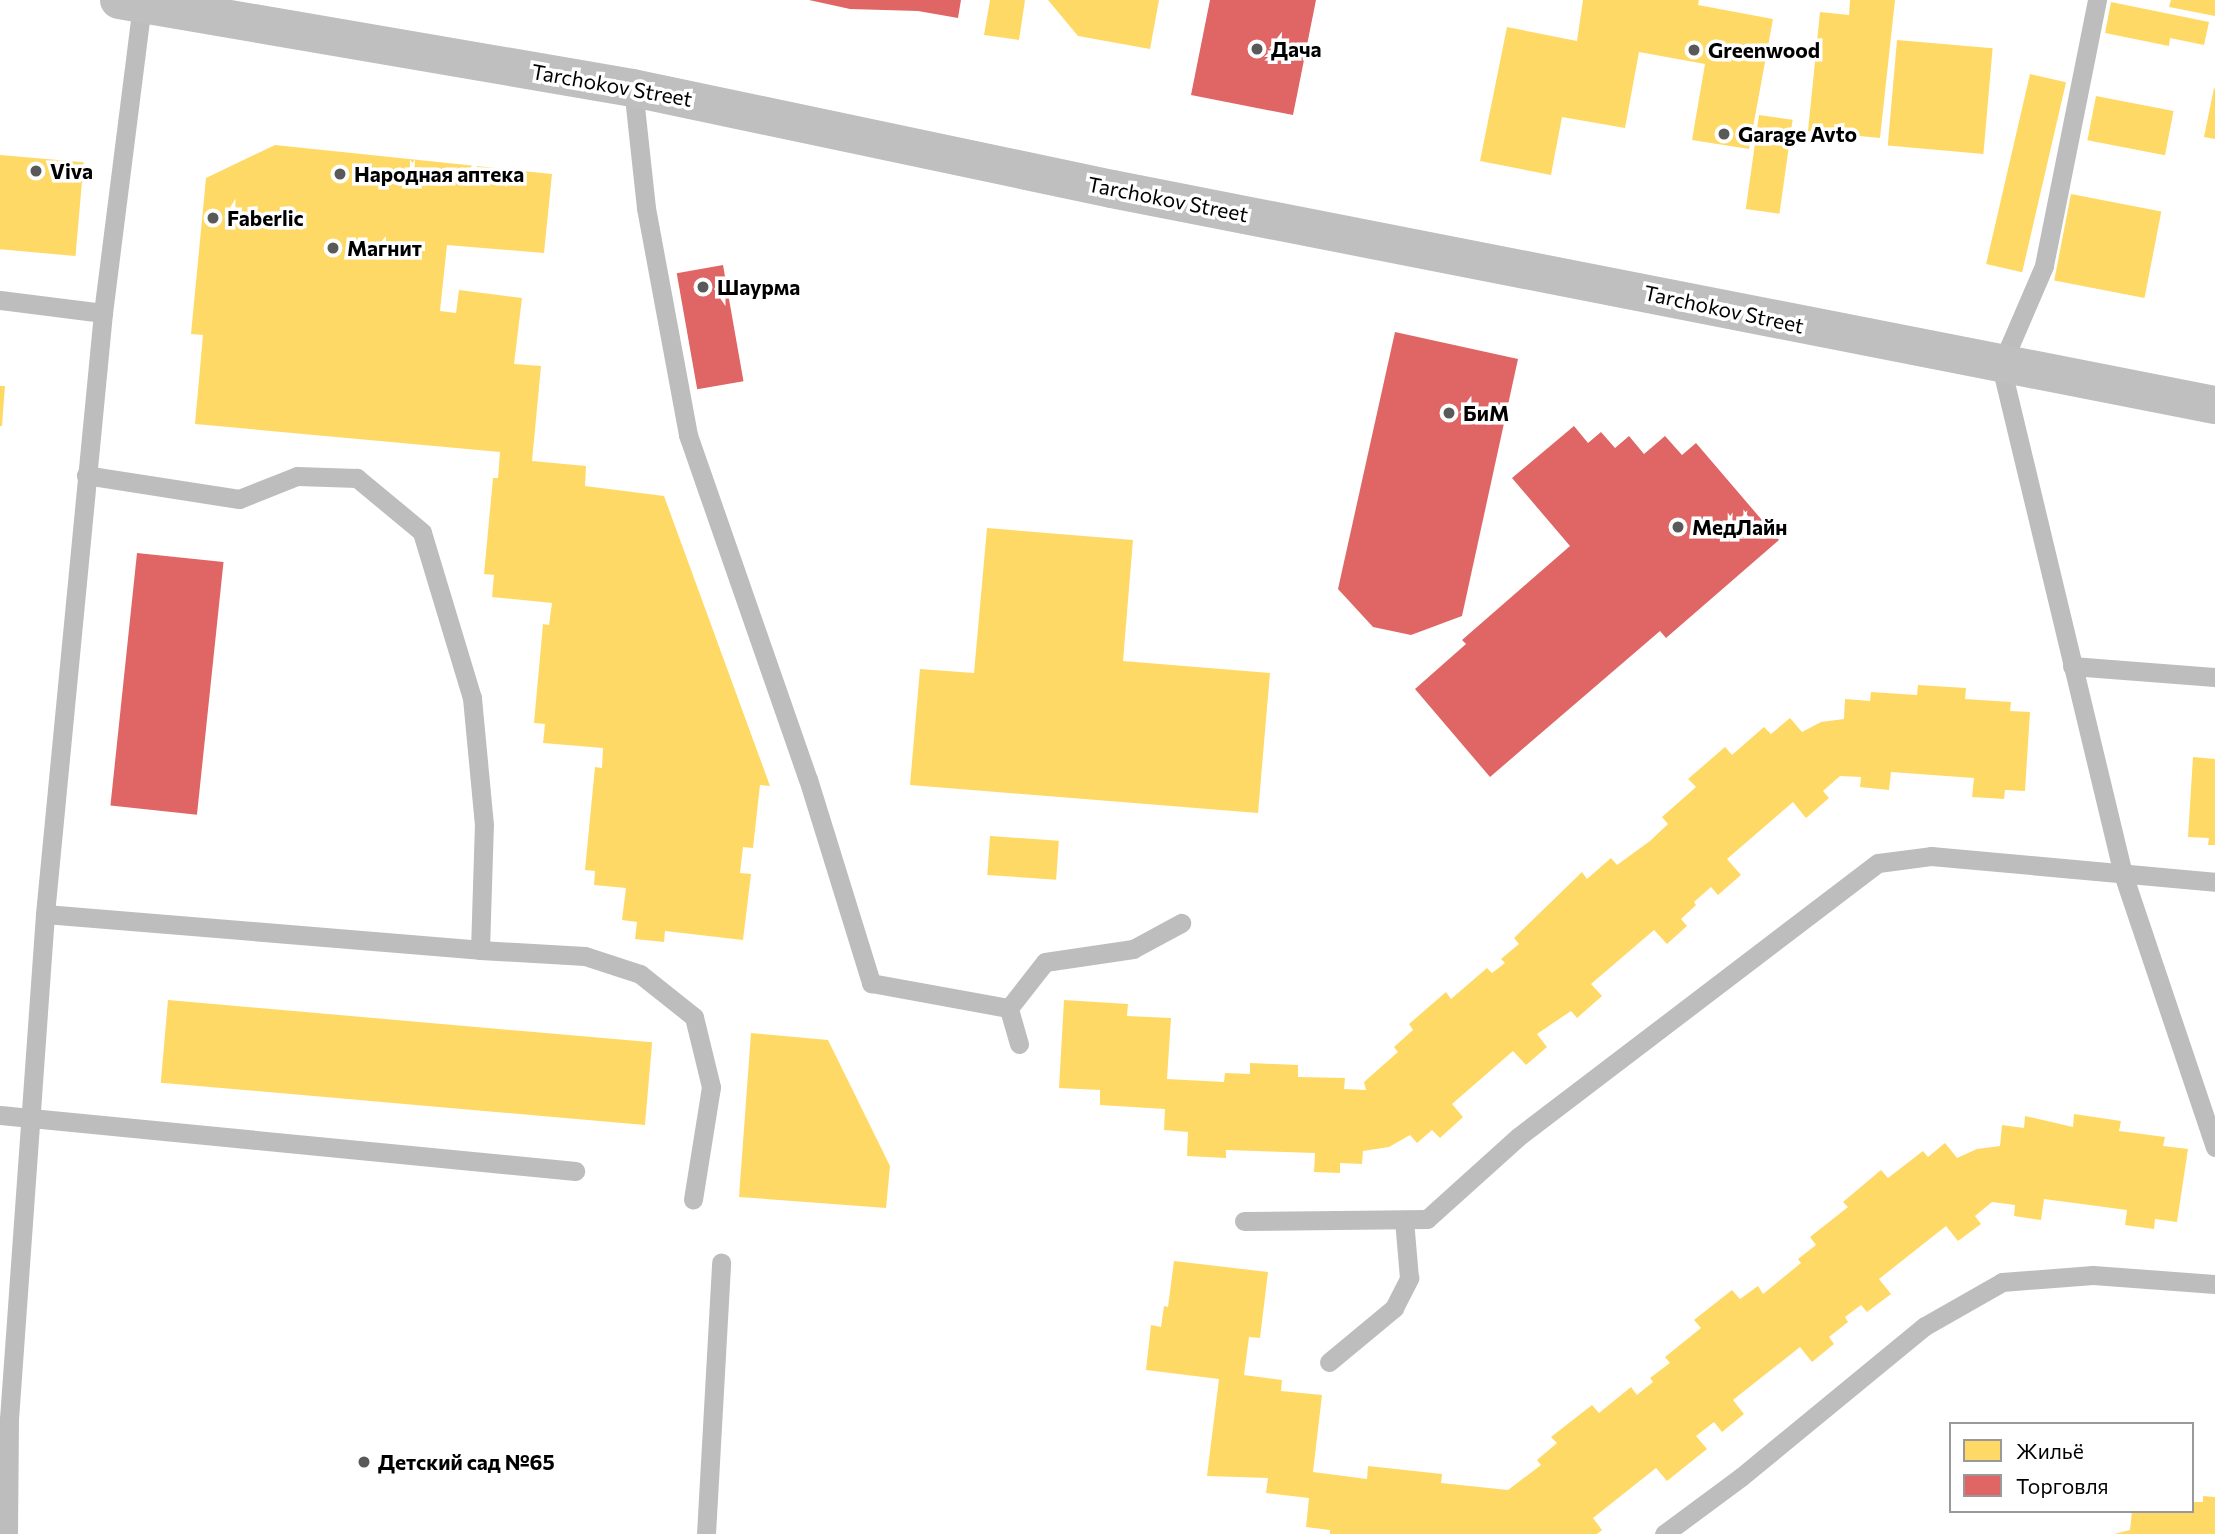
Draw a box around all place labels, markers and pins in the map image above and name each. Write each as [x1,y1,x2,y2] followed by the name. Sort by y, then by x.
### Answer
[1271,36,1321,62] place label: Дача
[1708,37,1820,63] place label: Greenwood
[1249,41,1265,57] marker: Дача
[1686,42,1702,58] marker: Greenwood
[1738,121,1857,147] place label: Garage Avto
[1716,126,1732,142] marker: Garage Avto
[50,158,93,184] place label: Viva
[354,161,524,187] place label: Народная аптека
[28,163,44,179] marker: Viva
[332,166,348,182] marker: Народная аптека
[227,205,304,231] place label: Faberlic
[205,210,221,226] marker: Faberlic
[347,235,422,261] place label: Магнит
[325,240,341,256] marker: Магнит
[717,274,800,300] place label: Шаурма
[695,279,711,295] marker: Шаурма
[1463,400,1509,426] place label: БиМ
[1441,405,1457,421] marker: БиМ
[1692,514,1787,540] place label: МедЛайн
[1670,519,1686,535] marker: МедЛайн
[378,1449,555,1475] place label: Детский сад №65
[356,1454,372,1470] marker: Детский сад №65

